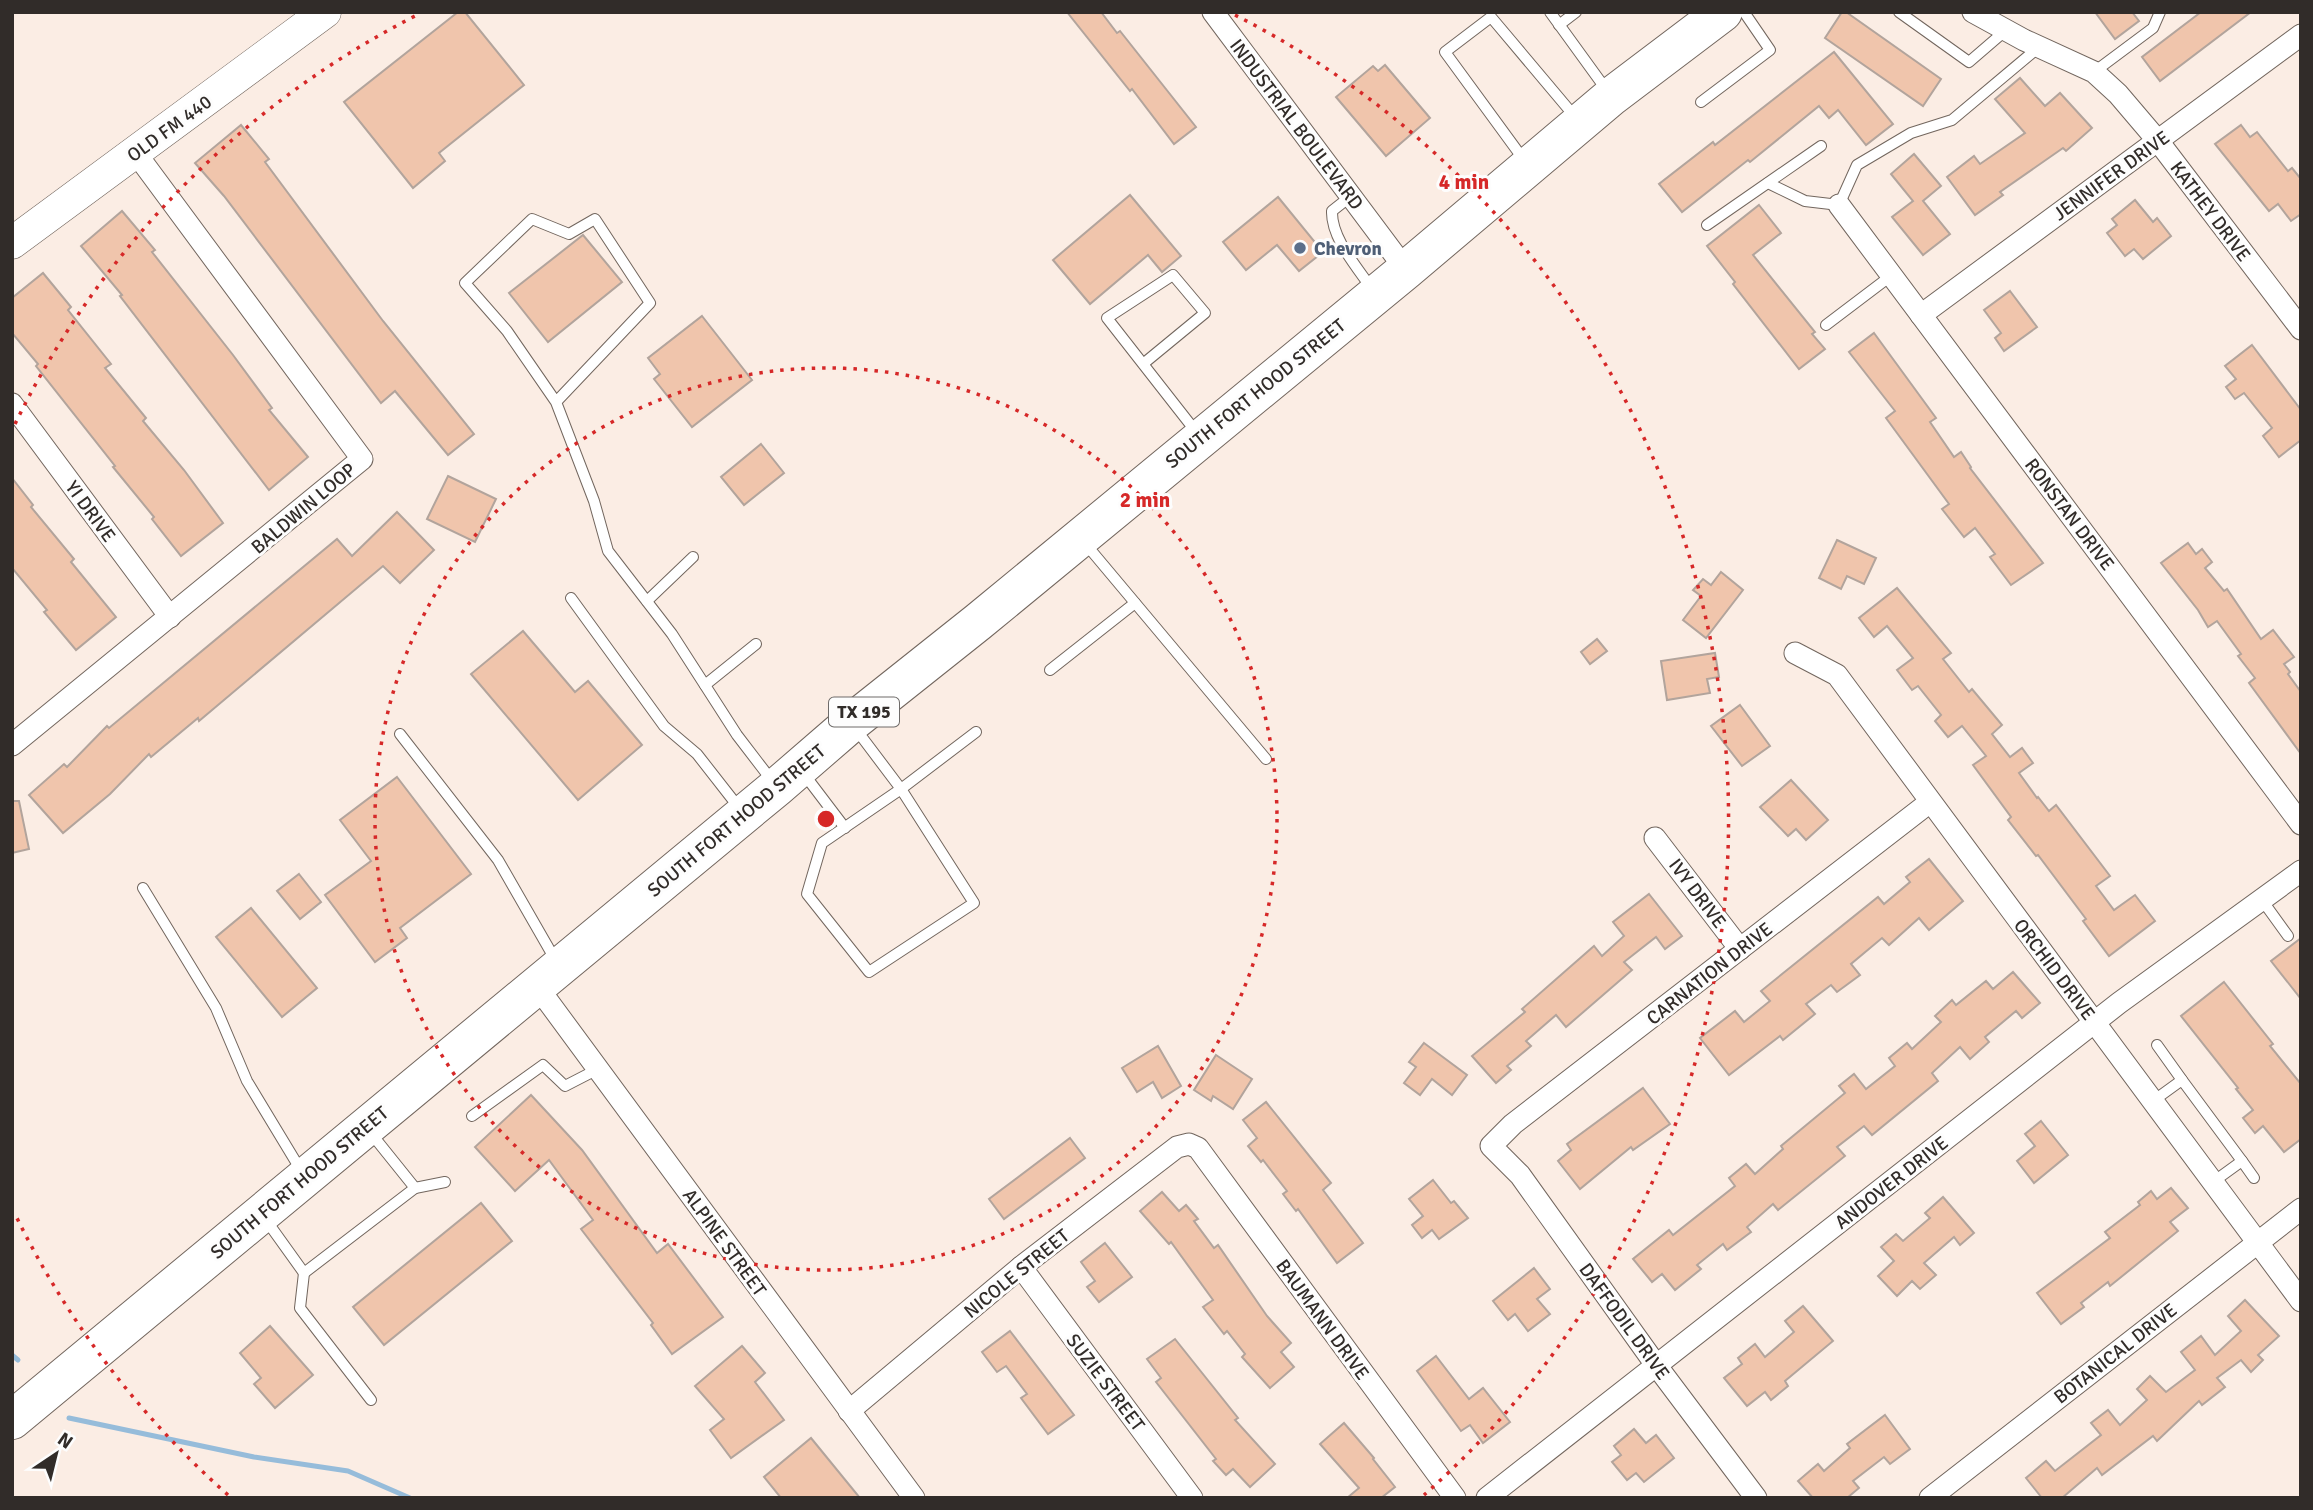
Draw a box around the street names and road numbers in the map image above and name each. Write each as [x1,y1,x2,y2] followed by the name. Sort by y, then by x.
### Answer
[1224,34,1368,215] street label: INDUSTRIAL BOULEVARD
[123,90,217,168] street label: OLD FM 440
[2049,126,2174,226] street label: JENNIFER DRIVE
[2165,157,2256,267] street label: KATHEY DRIVE
[1161,313,1351,474] street label: SOUTH FORT HOOD STREET
[2019,454,2119,576] street label: RONSTAN DRIVE
[246,458,361,559] street label: BALDWIN LOOP
[60,476,121,547] street label: YI DRIVE
[829,698,899,726] road number: TX 195
[643,739,831,902] street label: SOUTH FORT HOOD STREET
[1663,854,1731,933] street label: IVY DRIVE
[2008,914,2100,1025] street label: ORCHID DRIVE
[1642,917,1777,1030] street label: CARNATION DRIVE
[206,1101,394,1264] street label: SOUTH FORT HOOD STREET
[1830,1131,1953,1235] street label: ANDOVER DRIVE
[677,1184,772,1302] street label: ALPINE STREET
[959,1224,1075,1324] street label: NICOLE STREET
[1270,1255,1374,1385] street label: BAUMANN DRIVE
[1574,1258,1675,1385] street label: DAFFODIL DRIVE
[2049,1298,2182,1409] street label: BOTANICAL DRIVE
[1061,1329,1150,1437] street label: SUZIE STREET

